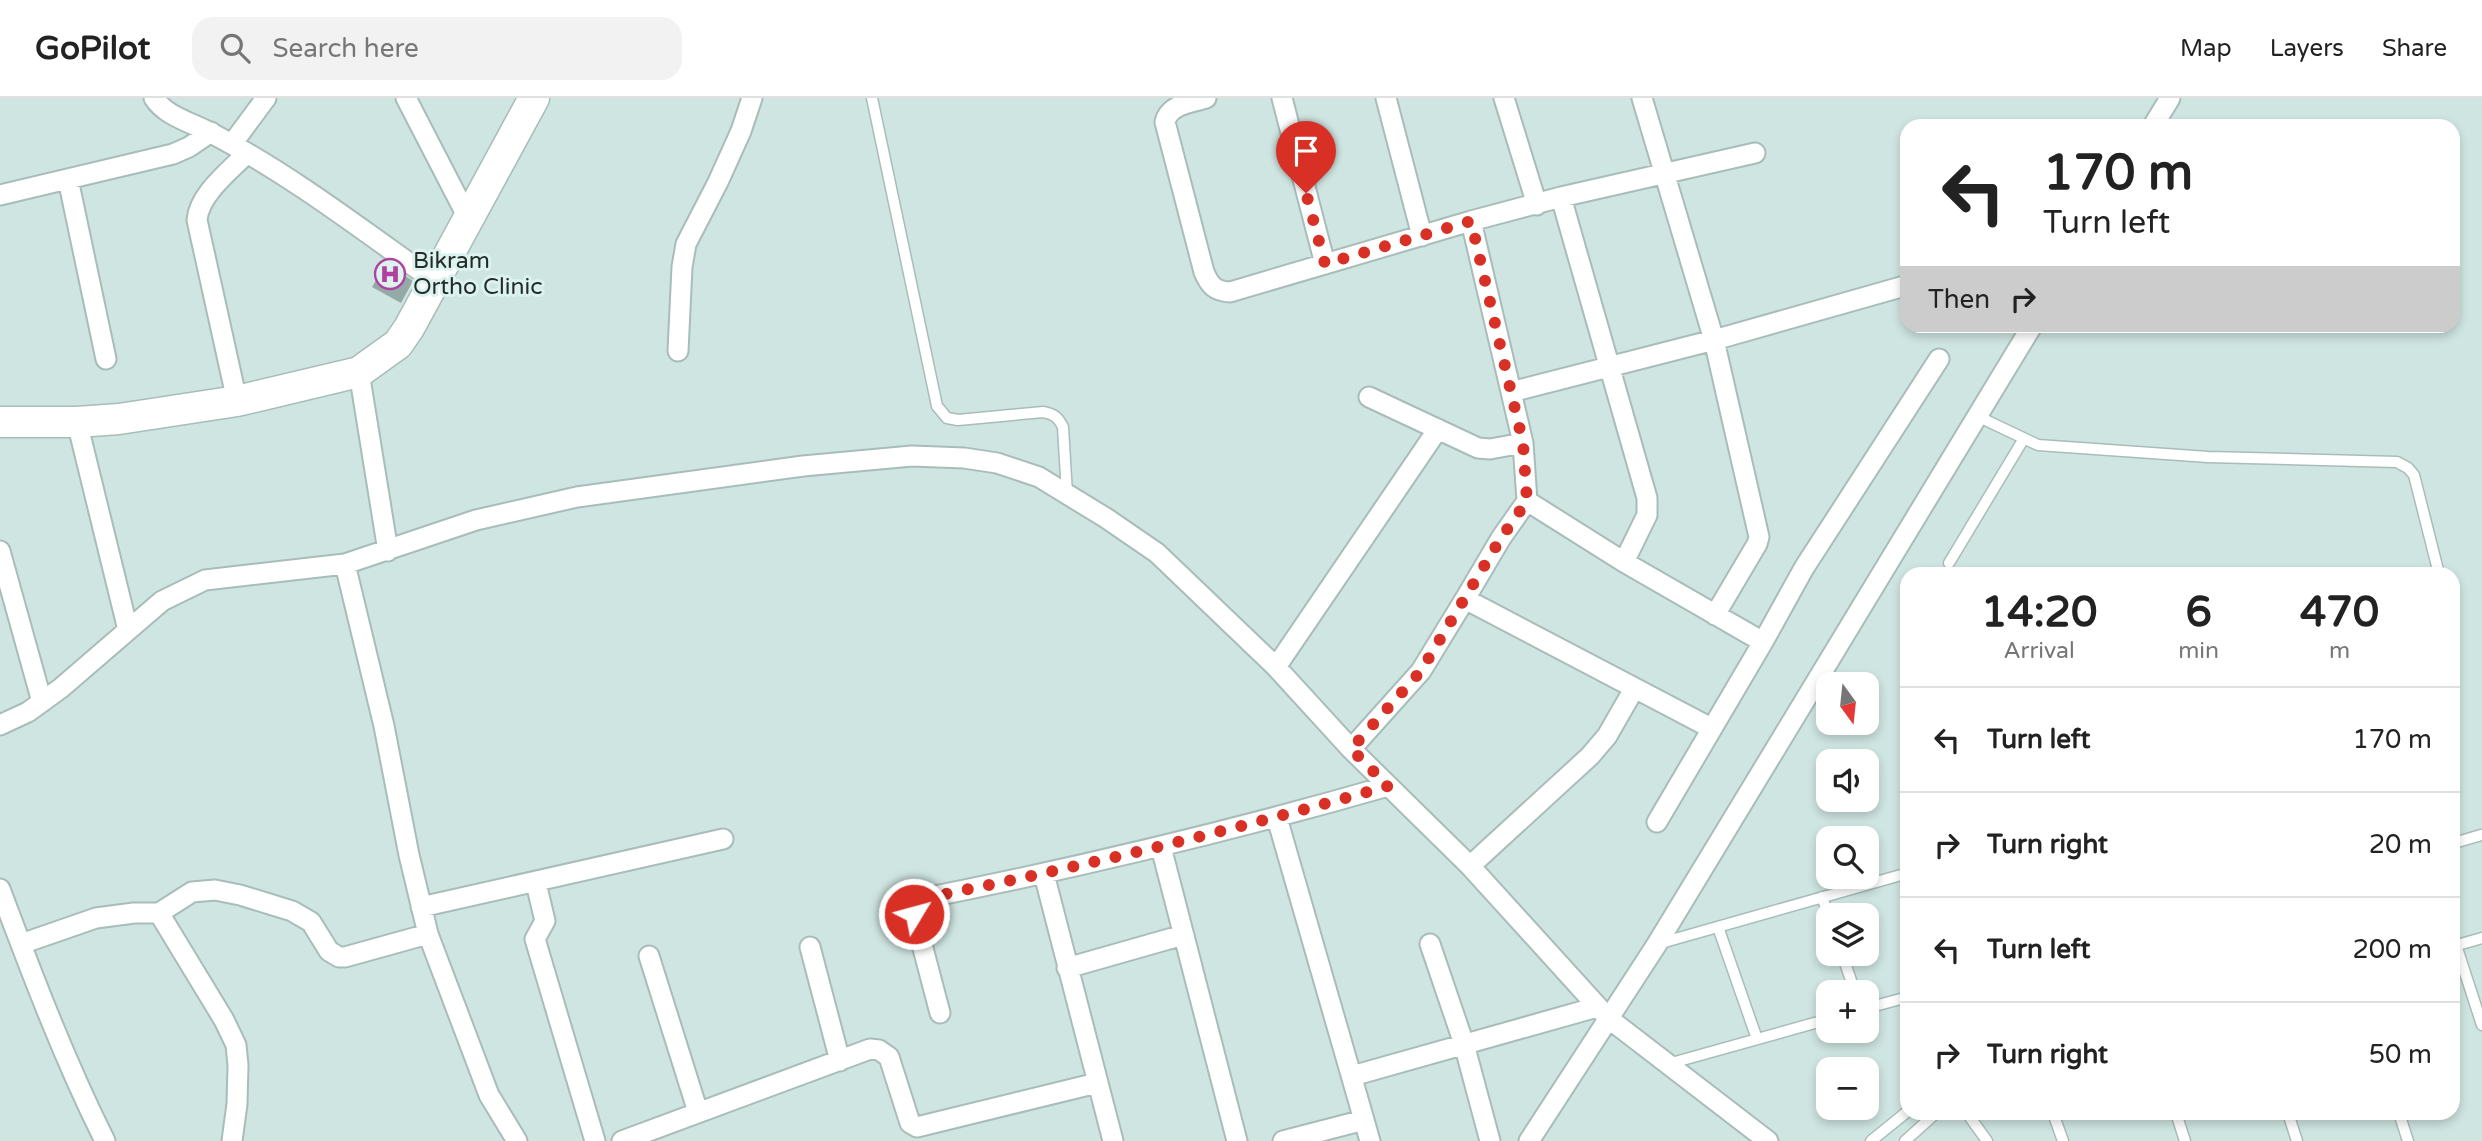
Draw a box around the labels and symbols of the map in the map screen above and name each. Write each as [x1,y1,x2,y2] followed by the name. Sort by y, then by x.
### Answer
[1276,121,1336,193] pin
[413,247,542,301] place label: Bikram Ortho Clinic
[373,257,407,291] hospital icon: Bikram Ortho Clinic
[1816,672,1880,735] north arrow
[877,877,951,951] position arrow

